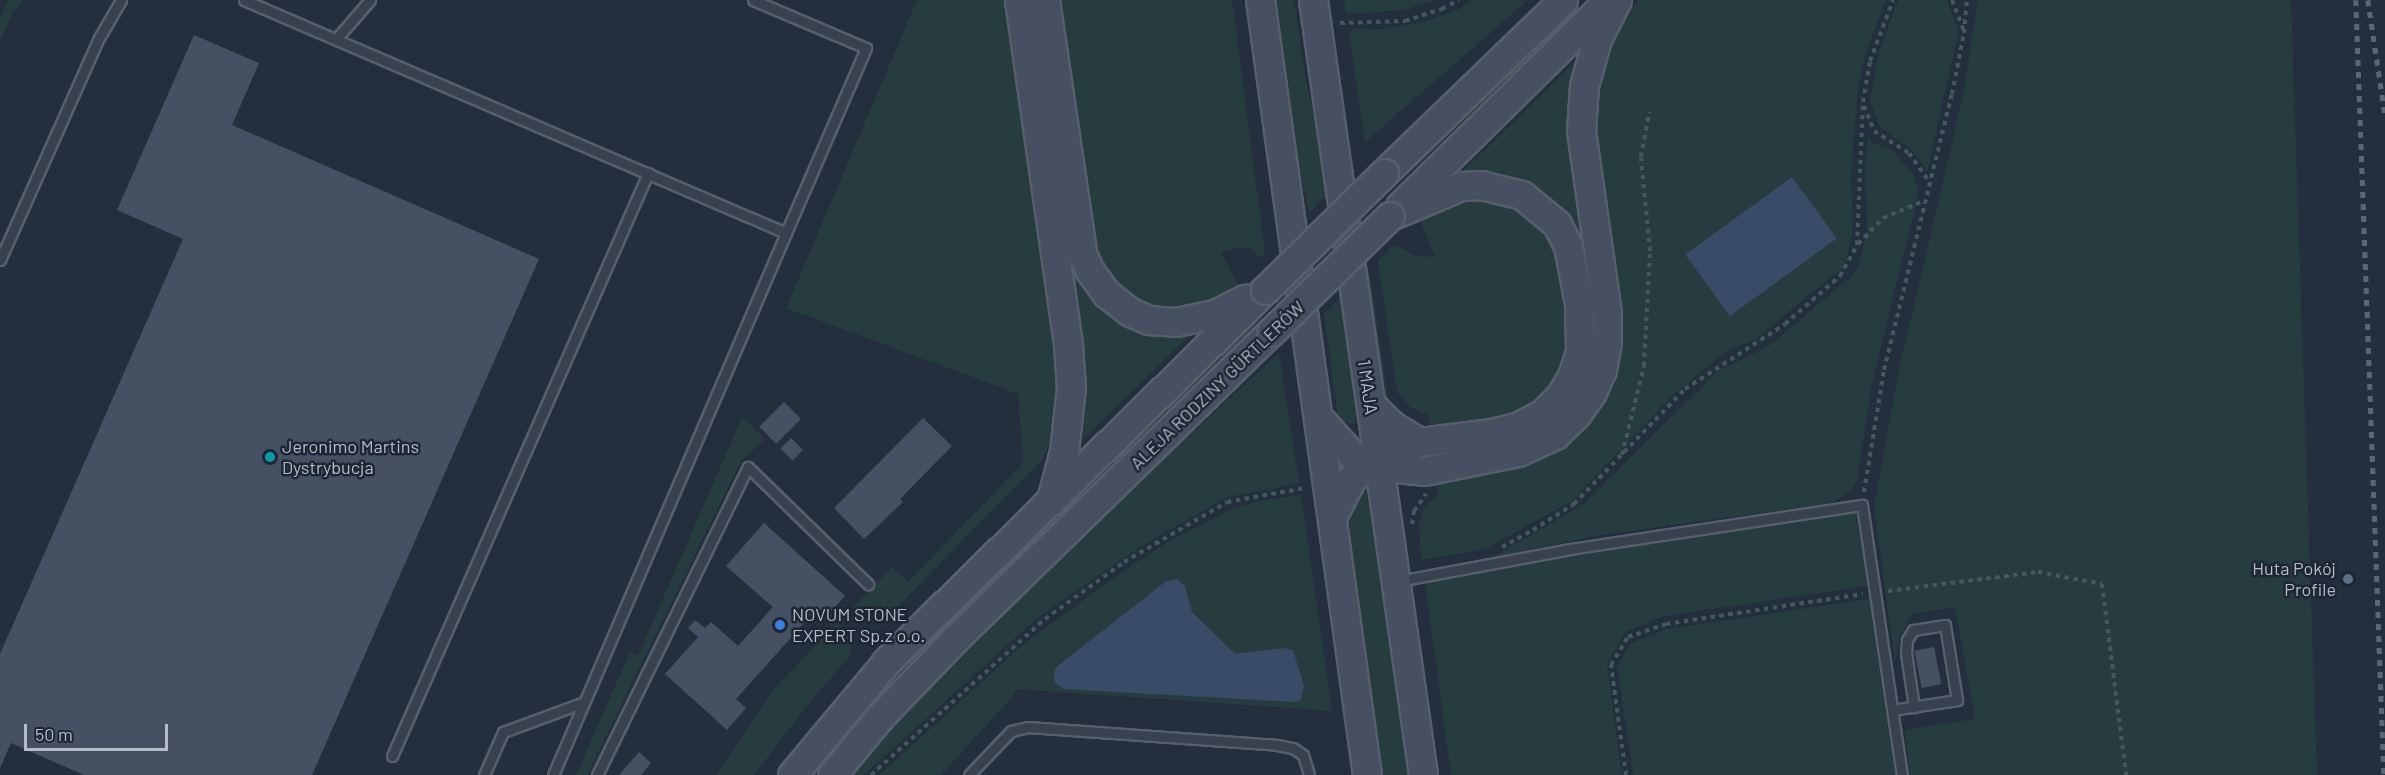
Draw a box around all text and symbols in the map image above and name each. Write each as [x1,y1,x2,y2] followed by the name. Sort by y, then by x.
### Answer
[1125,296,1309,474] street label: ALEJA RODZINY GÜRTLERÓW
[1353,358,1383,416] street label: 1 MAJA
[282,436,419,478] place label: Jeronimo Martins Dystrybucja
[263,450,277,464] marker: Jeronimo Martins Dystrybucja
[2252,558,2336,600] place label: Huta Pokój Profile
[2341,572,2355,586] marker: Huta Pokój Profile
[792,604,925,646] place label: NOVUM STONE EXPERT Sp.z o.o.
[773,618,787,632] marker: NOVUM STONE EXPERT Sp.z o.o.
[27,712,171,750] scale bar
[35,723,73,745] text: 50 m

